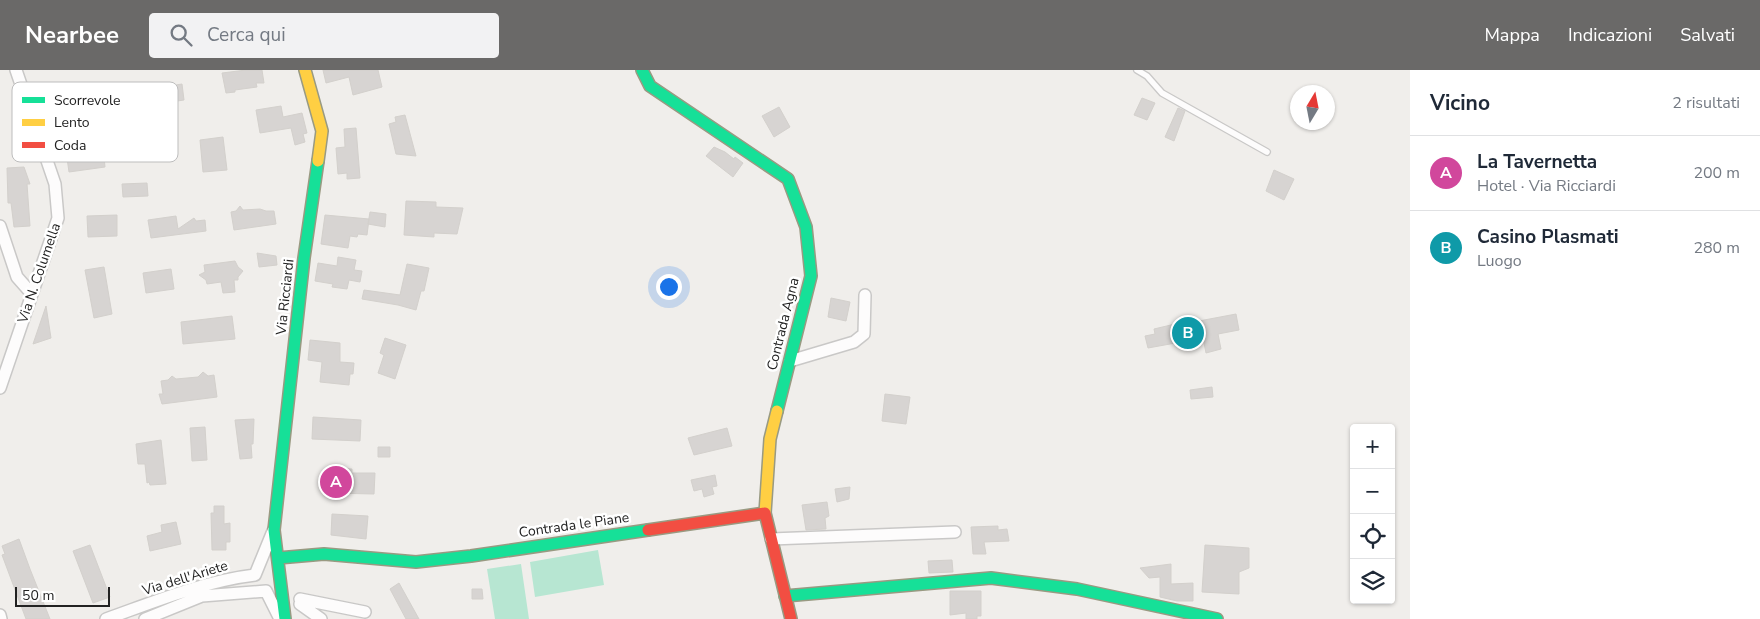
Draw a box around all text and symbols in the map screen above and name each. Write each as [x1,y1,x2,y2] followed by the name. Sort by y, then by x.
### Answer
[149,13,499,58] search box
[25,19,119,51] text: Nearbee
[167,21,195,49] icon: search
[207,22,286,48] text: Cerca qui
[1484,23,1540,47] text: Mappa
[1568,23,1652,47] text: Indicazioni
[1680,23,1735,47] text: Salvati
[12,82,178,162] legend
[1290,85,1335,130] north arrow
[1430,89,1490,117] text: Vicino
[54,91,120,110] text: Scorrevole
[1672,92,1740,114] text: 2 risultati
[54,113,90,132] text: Lento
[54,136,86,155] text: Coda
[1477,149,1597,175] text: La Tavernetta
[1440,162,1452,184] text: A
[1693,162,1740,184] text: 200 m
[1477,175,1616,197] text: Hotel · Via Ricciardi
[13,220,65,327] street label: Via N. Columella
[1477,224,1619,250] text: Casino Plasmati
[1440,237,1452,259] text: B
[1693,237,1740,259] text: 280 m
[1477,250,1522,272] text: Luogo
[271,258,298,337] street label: Via Ricciardi
[656,274,682,300] your location
[762,276,804,372] street label: Contrada Agna
[1172,314,1204,352] pin: B
[1350,424,1395,604] map controls
[1350,424,1395,469] button: +
[320,463,352,501] pin: A
[1350,469,1395,514] button: −
[518,508,630,542] street label: Contrada le Piane
[1350,514,1395,559] button: locate
[139,556,230,600] street label: Via dell'Ariete
[1350,559,1395,604] button: layers
[15,584,110,607] scale bar
[22,586,54,605] text: 50 m

